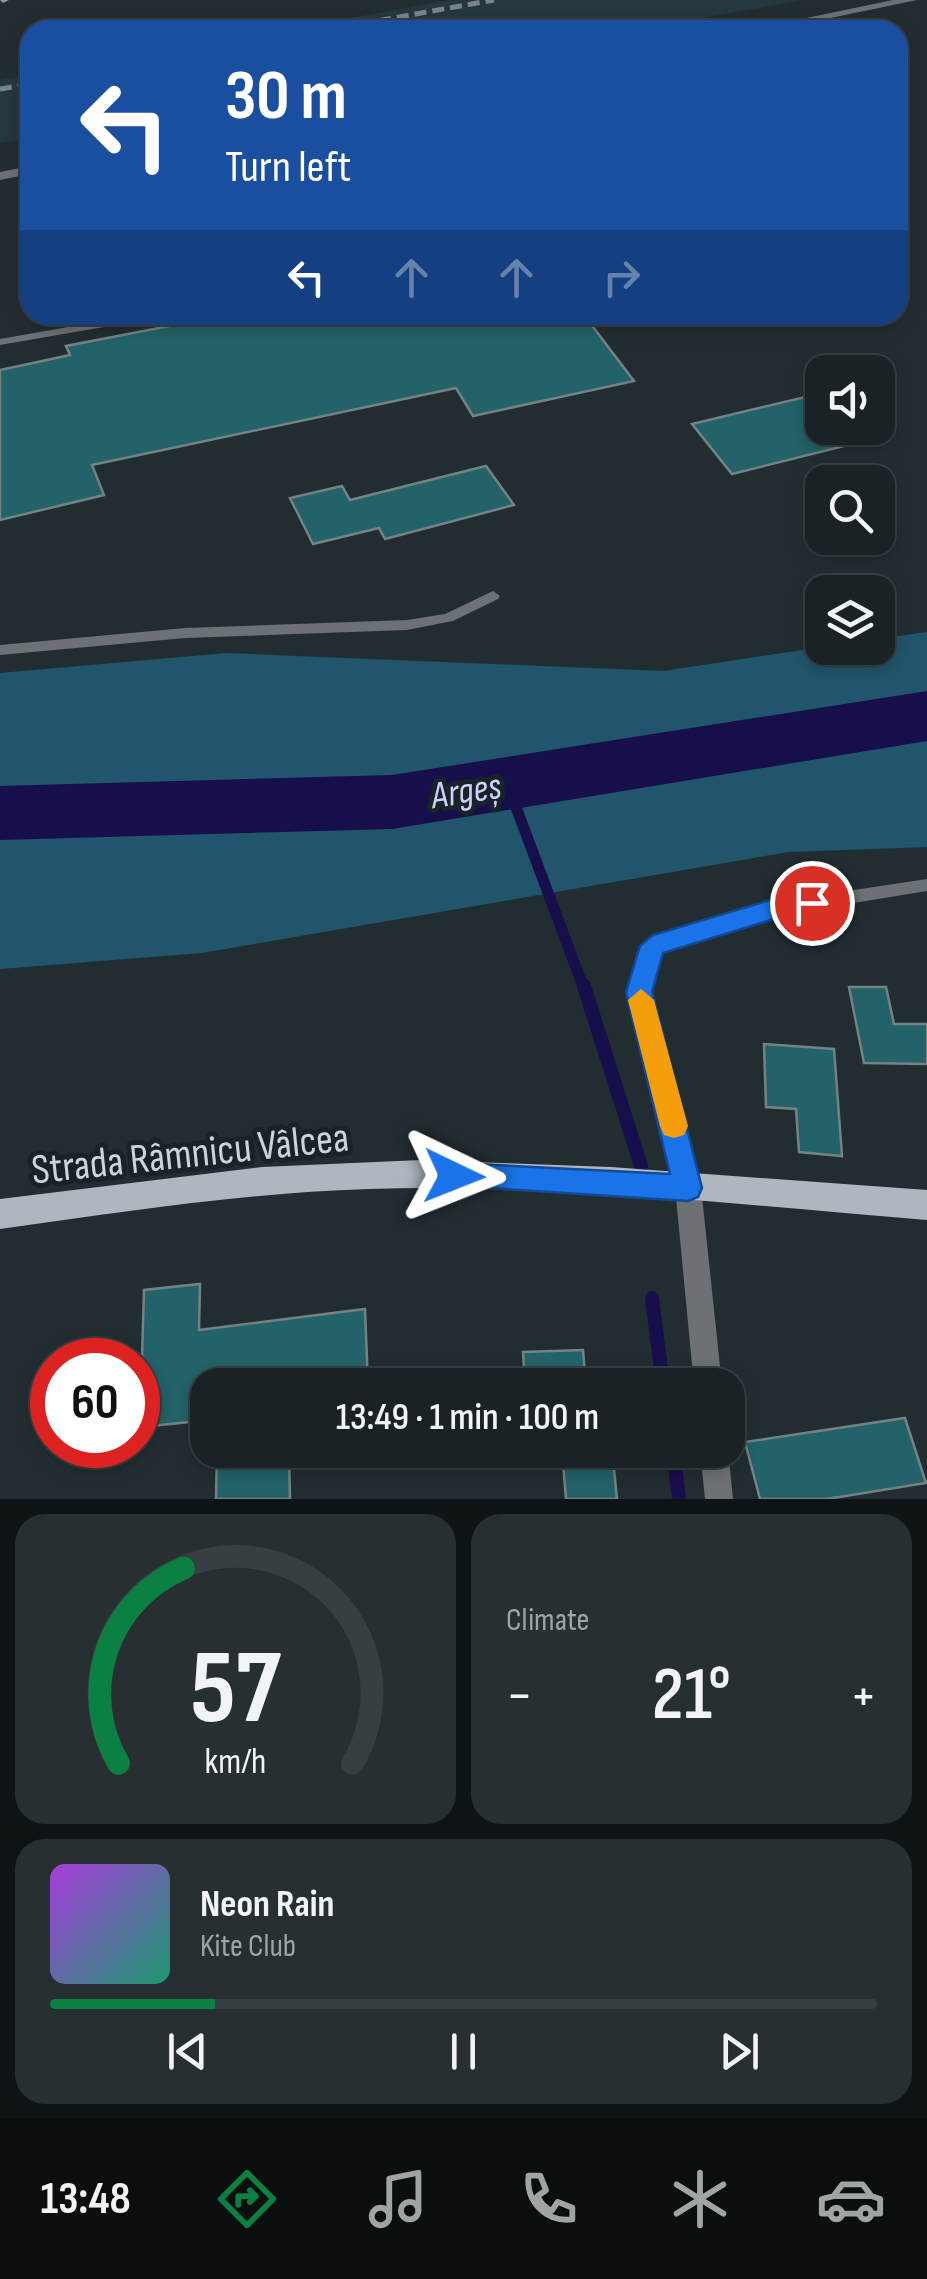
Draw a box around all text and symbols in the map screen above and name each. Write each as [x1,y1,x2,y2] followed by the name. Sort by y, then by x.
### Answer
[225,55,347,139] text: 30 m
[60,60,190,190] icon: left
[225,140,351,195] text: Turn left
[279,250,334,305] icon: left
[384,250,439,305] icon: ahead
[489,250,544,305] icon: ahead
[594,250,649,305] icon: right
[805,355,895,665] map controls
[805,355,895,445] button: sound
[805,465,895,555] button: search
[805,575,895,665] button: layers
[426,764,505,820] water label: Argeș
[770,861,855,946] pin
[785,876,840,931] icon: arrive
[29,1112,351,1197] street label: Strada Râmnicu Vâlcea
[402,1124,506,1228] position arrow
[30,1338,160,1468] speed limit sign: 60
[336,1395,599,1440] text: 13:49 · 1 min · 100 m
[506,1601,589,1640] text: Climate
[190,1627,282,1752] text: 57
[652,1650,731,1741] text: 21°
[506,1663,533,1730] text: −
[850,1663,877,1730] text: +
[205,1741,266,1784] text: km/h
[200,1882,334,1927] text: Neon Rain
[200,1927,296,1966] text: Kite Club
[160,2024,215,2079] icon: previous
[436,2024,491,2079] icon: pause
[712,2024,767,2079] icon: next
[212,2164,282,2234] icon: directions
[363,2164,433,2234] icon: music
[514,2164,584,2234] icon: phone
[665,2164,735,2234] icon: climate
[816,2164,886,2234] icon: car
[41,2172,131,2227] text: 13:48

